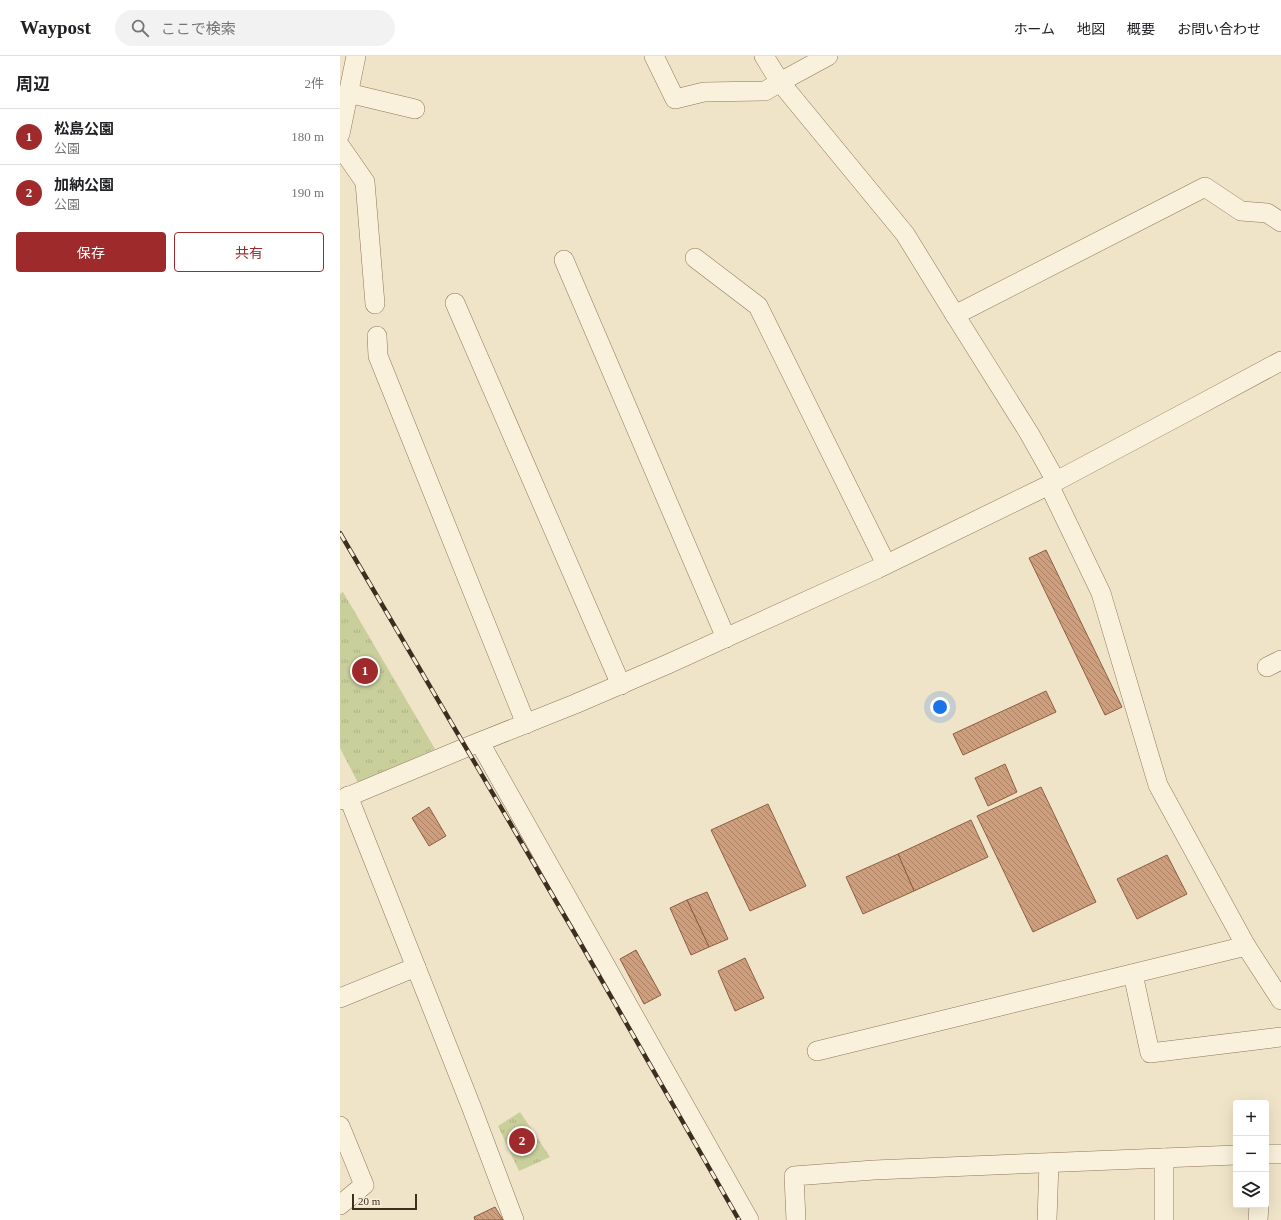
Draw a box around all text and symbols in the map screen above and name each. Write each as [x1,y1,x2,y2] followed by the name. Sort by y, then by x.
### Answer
[115,10,395,46] search box
[20,17,91,38] text: Waypost
[129,17,151,39] icon: search
[161,21,236,37] text: ここで検索
[1013,22,1055,37] text: ホーム
[1077,22,1105,37] text: 地図
[1127,22,1155,37] text: 概要
[1177,22,1261,37] text: お問い合わせ
[16,75,50,94] text: 周辺
[304,76,324,91] text: 2件
[54,121,114,137] text: 松島公園
[26,129,32,144] text: 1
[291,129,324,144] text: 180 m
[54,141,80,156] text: 公園
[54,177,114,193] text: 加納公園
[26,185,32,200] text: 2
[291,185,324,200] text: 190 m
[54,197,80,212] text: 公園
[16,232,166,272] button: 保存
[174,232,324,272] button: 共有
[352,656,378,686] pin: 1
[930,697,950,717] your location
[1233,1100,1269,1208] map controls
[1233,1100,1269,1136] button: +
[509,1126,535,1156] pin: 2
[1233,1136,1269,1172] button: −
[1233,1172,1269,1208] button: layers
[352,1192,417,1211] scale bar
[358,1195,380,1207] text: 20 m

